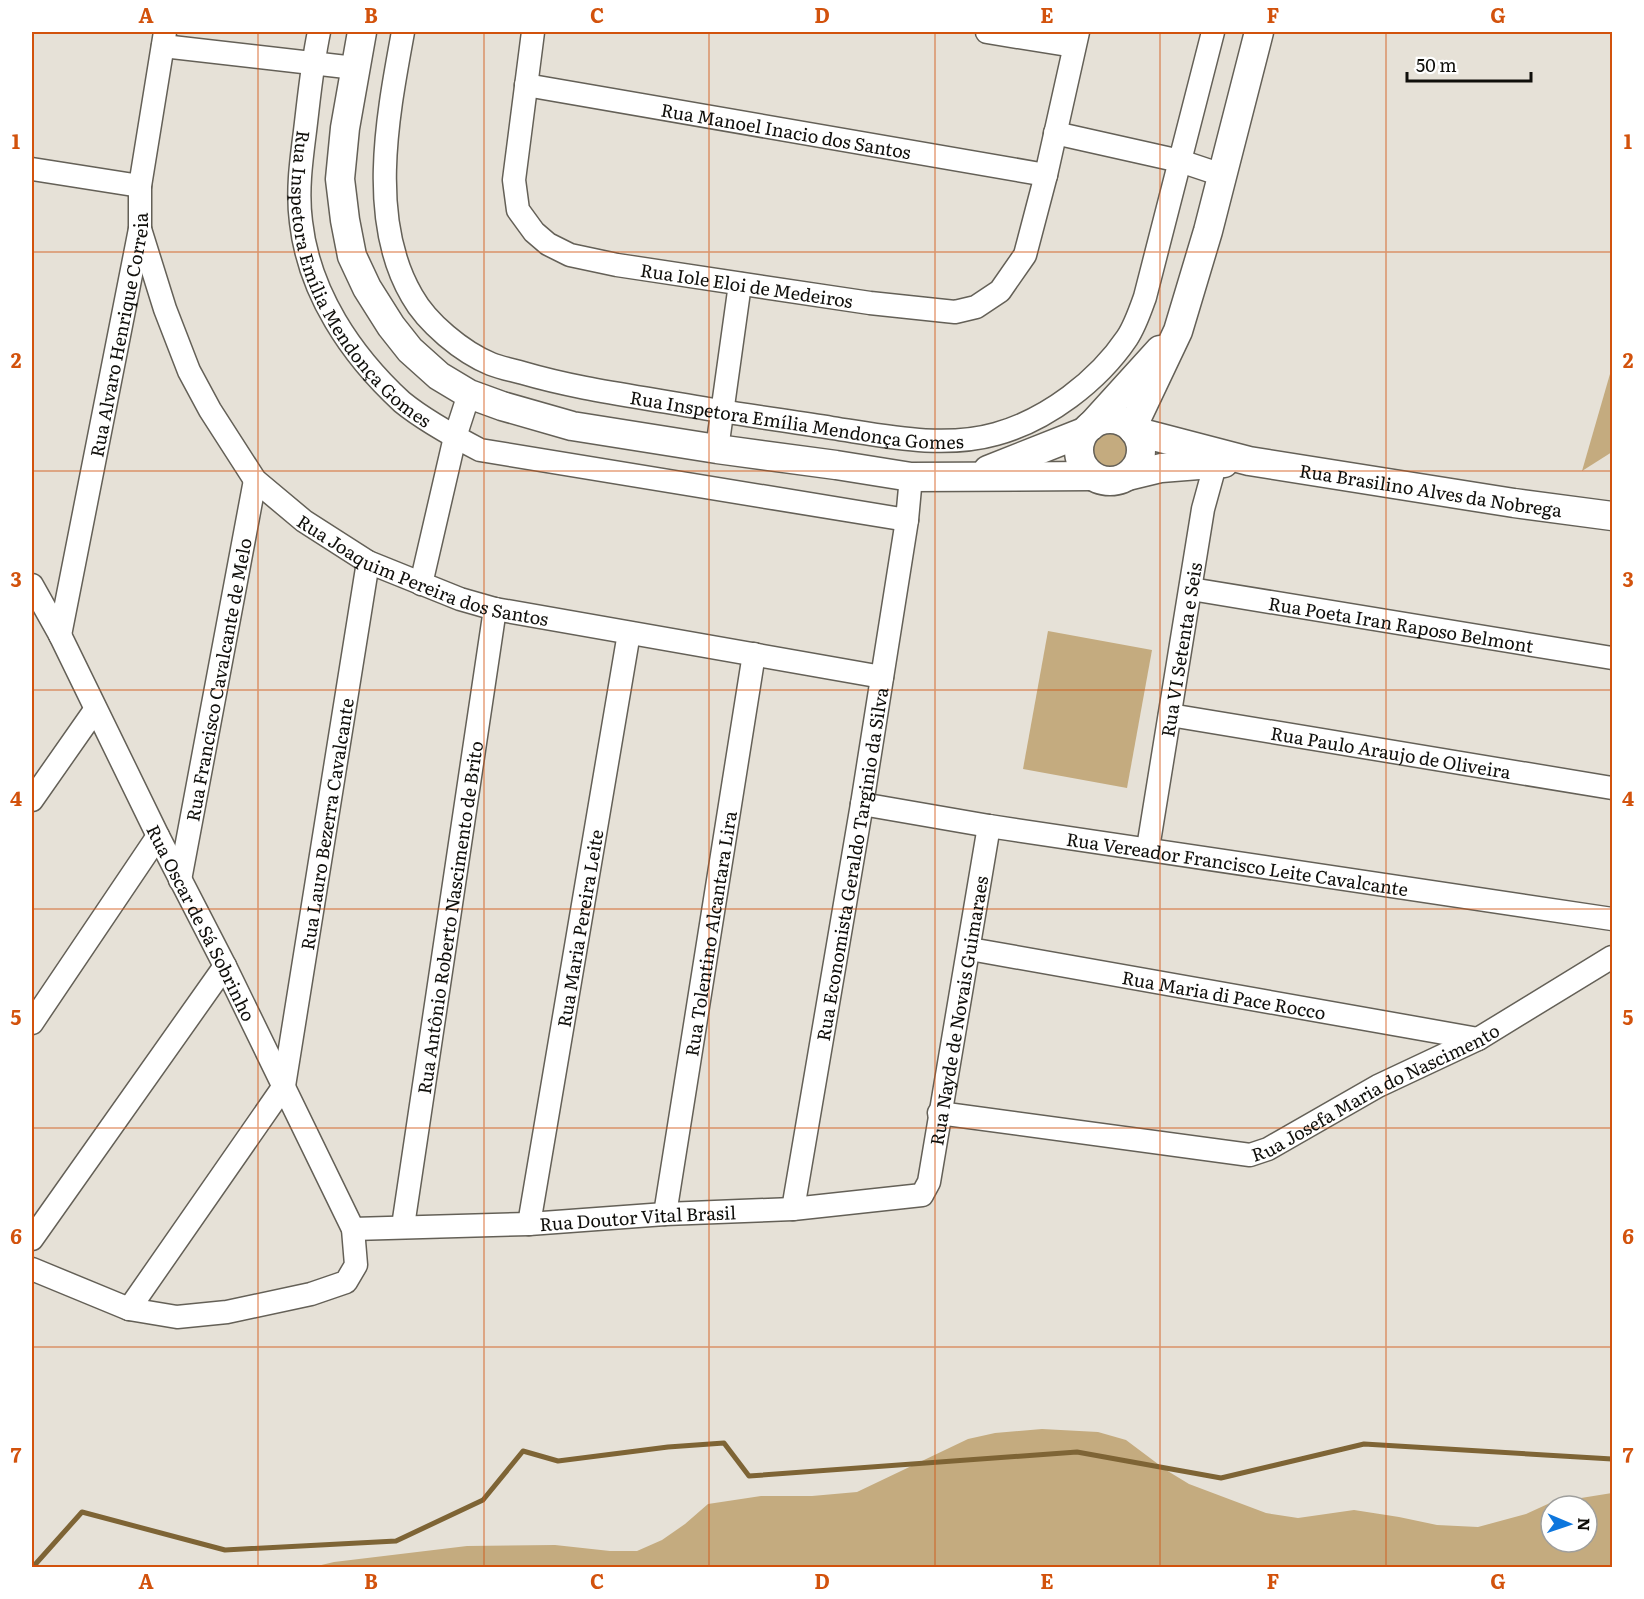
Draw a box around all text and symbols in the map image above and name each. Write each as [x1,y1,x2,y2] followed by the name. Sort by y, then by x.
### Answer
[138,0,154,29] text: A
[364,0,378,29] text: B
[590,0,604,29] text: C
[814,0,830,29] text: D
[1040,0,1054,29] text: E
[1267,0,1280,29] text: F
[1490,0,1506,29] text: G
[1407,45,1532,83] scale bar
[1416,51,1457,78] text: 50 m
[659,95,913,165] street label: Rua Manoel Inacio dos Santos
[12,125,20,155] text: 1
[1624,125,1632,155] text: 1
[286,129,437,433] street label: Rua Inspetora Emília Mendonça Gomes
[82,212,154,459] street label: Rua Alvaro Henrique Correia
[639,255,855,314] street label: Rua Iole Eloi de Medeiros
[11,344,22,374] text: 2
[1623,344,1634,374] text: 2
[628,383,964,454] street label: Rua Inspetora Emília Mendonça Gomes
[1298,456,1564,523] street label: Rua Brasilino Alves da Nobrega
[292,507,551,632] street label: Rua Joaquim Pereira dos Santos
[178,535,257,824] street label: Rua Francisco Cavalcante de Melo
[1153,560,1208,739] street label: Rua VI Setenta e Seis
[10,563,22,593] text: 3
[1622,563,1634,593] text: 3
[1267,588,1536,659] street label: Rua Poeta Iran Raposo Belmont
[808,685,894,1043] street label: Rua Economista Geraldo Targinio da Silva
[293,696,360,952] street label: Rua Lauro Bezerra Cavalcante
[1269,718,1513,785] street label: Rua Paulo Araujo de Oliveira
[409,739,489,1096] street label: Rua Antônio Roberto Nascimento de Brito
[10,782,22,812] text: 4
[1622,782,1634,812] text: 4
[677,809,742,1058] street label: Rua Tolentino Alcantara Lira
[141,820,263,1025] street label: Rua Oscar de Sá Sobrinho
[1065,824,1410,902] street label: Rua Vereador Francisco Leite Cavalcante
[549,827,609,1029] street label: Rua Maria Pereira Leite
[922,874,994,1147] street label: Rua Nayde de Novais Guimaraes
[1120,963,1328,1025] street label: Rua Maria di Pace Rocco
[11,1001,22,1031] text: 5
[1623,1001,1634,1031] text: 5
[1247,1016,1504,1167] street label: Rua Josefa Maria do Nascimento
[538,1198,736,1237] street label: Rua Doutor Vital Brasil
[10,1220,22,1250] text: 6
[1622,1220,1634,1250] text: 6
[11,1439,22,1469] text: 7
[1623,1439,1634,1469] text: 7
[1539,1494,1599,1554] north arrow
[1573,1517,1597,1532] text: N
[138,1565,154,1595] text: A
[364,1565,378,1595] text: B
[590,1565,604,1595] text: C
[814,1565,830,1595] text: D
[1040,1565,1054,1595] text: E
[1267,1565,1280,1595] text: F
[1490,1565,1506,1595] text: G

